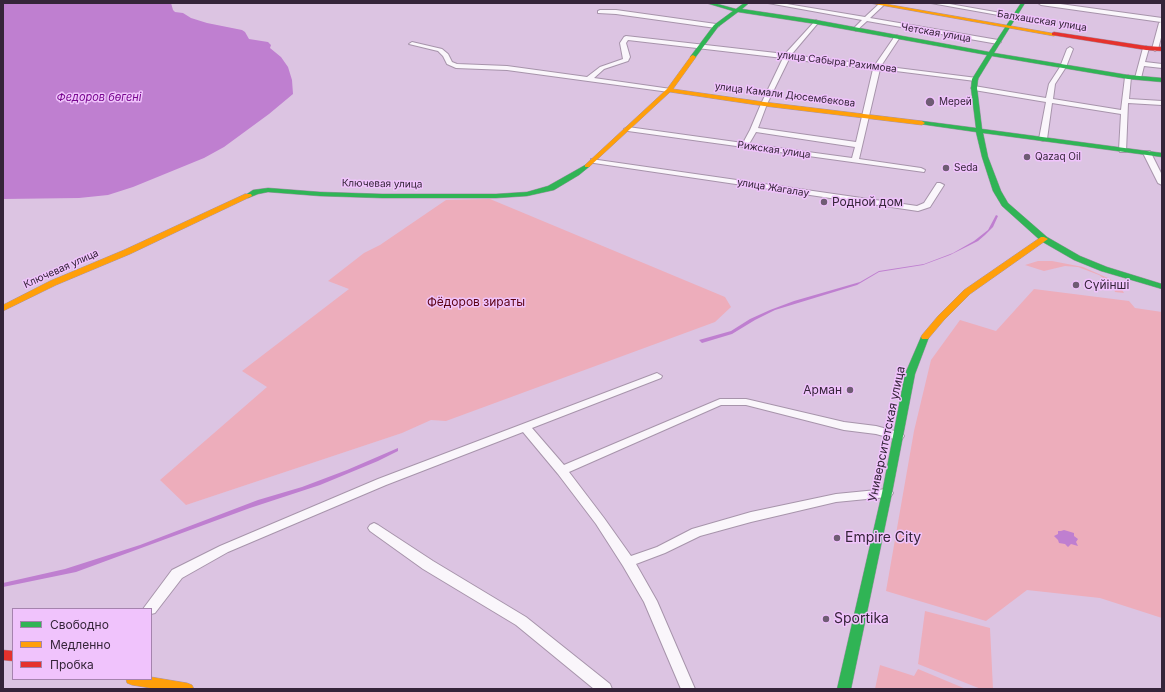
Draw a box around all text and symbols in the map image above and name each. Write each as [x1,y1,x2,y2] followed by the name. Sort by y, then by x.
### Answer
[996,8,1088,34] street label: Балхашская улица
[900,21,972,45] street label: Четская улица
[777,49,897,75] street label: улица Сабыра Рахимова
[714,80,856,110] street label: улица Камали Дюсембекова
[57,91,141,105] water label: Федоров бөгені
[924,96,936,108] marker: Мерей
[939,96,972,108] place label: Мерей
[737,139,811,161] street label: Рижская улица
[1035,151,1081,163] place label: Qazaq Oil
[1022,152,1032,162] marker: Qazaq Oil
[954,162,978,174] place label: Seda
[941,163,951,173] marker: Seda
[736,176,810,200] street label: улица Жагалау
[342,177,422,191] street label: Ключевая улица
[832,195,903,209] place label: Родной дом
[819,197,829,207] marker: Родной дом
[22,247,100,291] street label: Ключевая улица
[1084,278,1129,292] place label: Сүйінші
[1071,280,1081,290] marker: Сүйінші
[427,295,525,309] park label: Фёдоров зираты
[866,365,908,503] street label: Университетская улица
[803,383,842,397] place label: Арман
[845,385,855,395] marker: Арман
[845,530,921,546] place label: Empire City
[832,533,842,543] marker: Empire City
[12,608,152,680] legend
[834,611,889,627] place label: Sportika
[821,614,831,624] marker: Sportika
[50,617,109,632] text: Свободно
[50,637,111,652] text: Медленно
[50,657,94,672] text: Пробка

